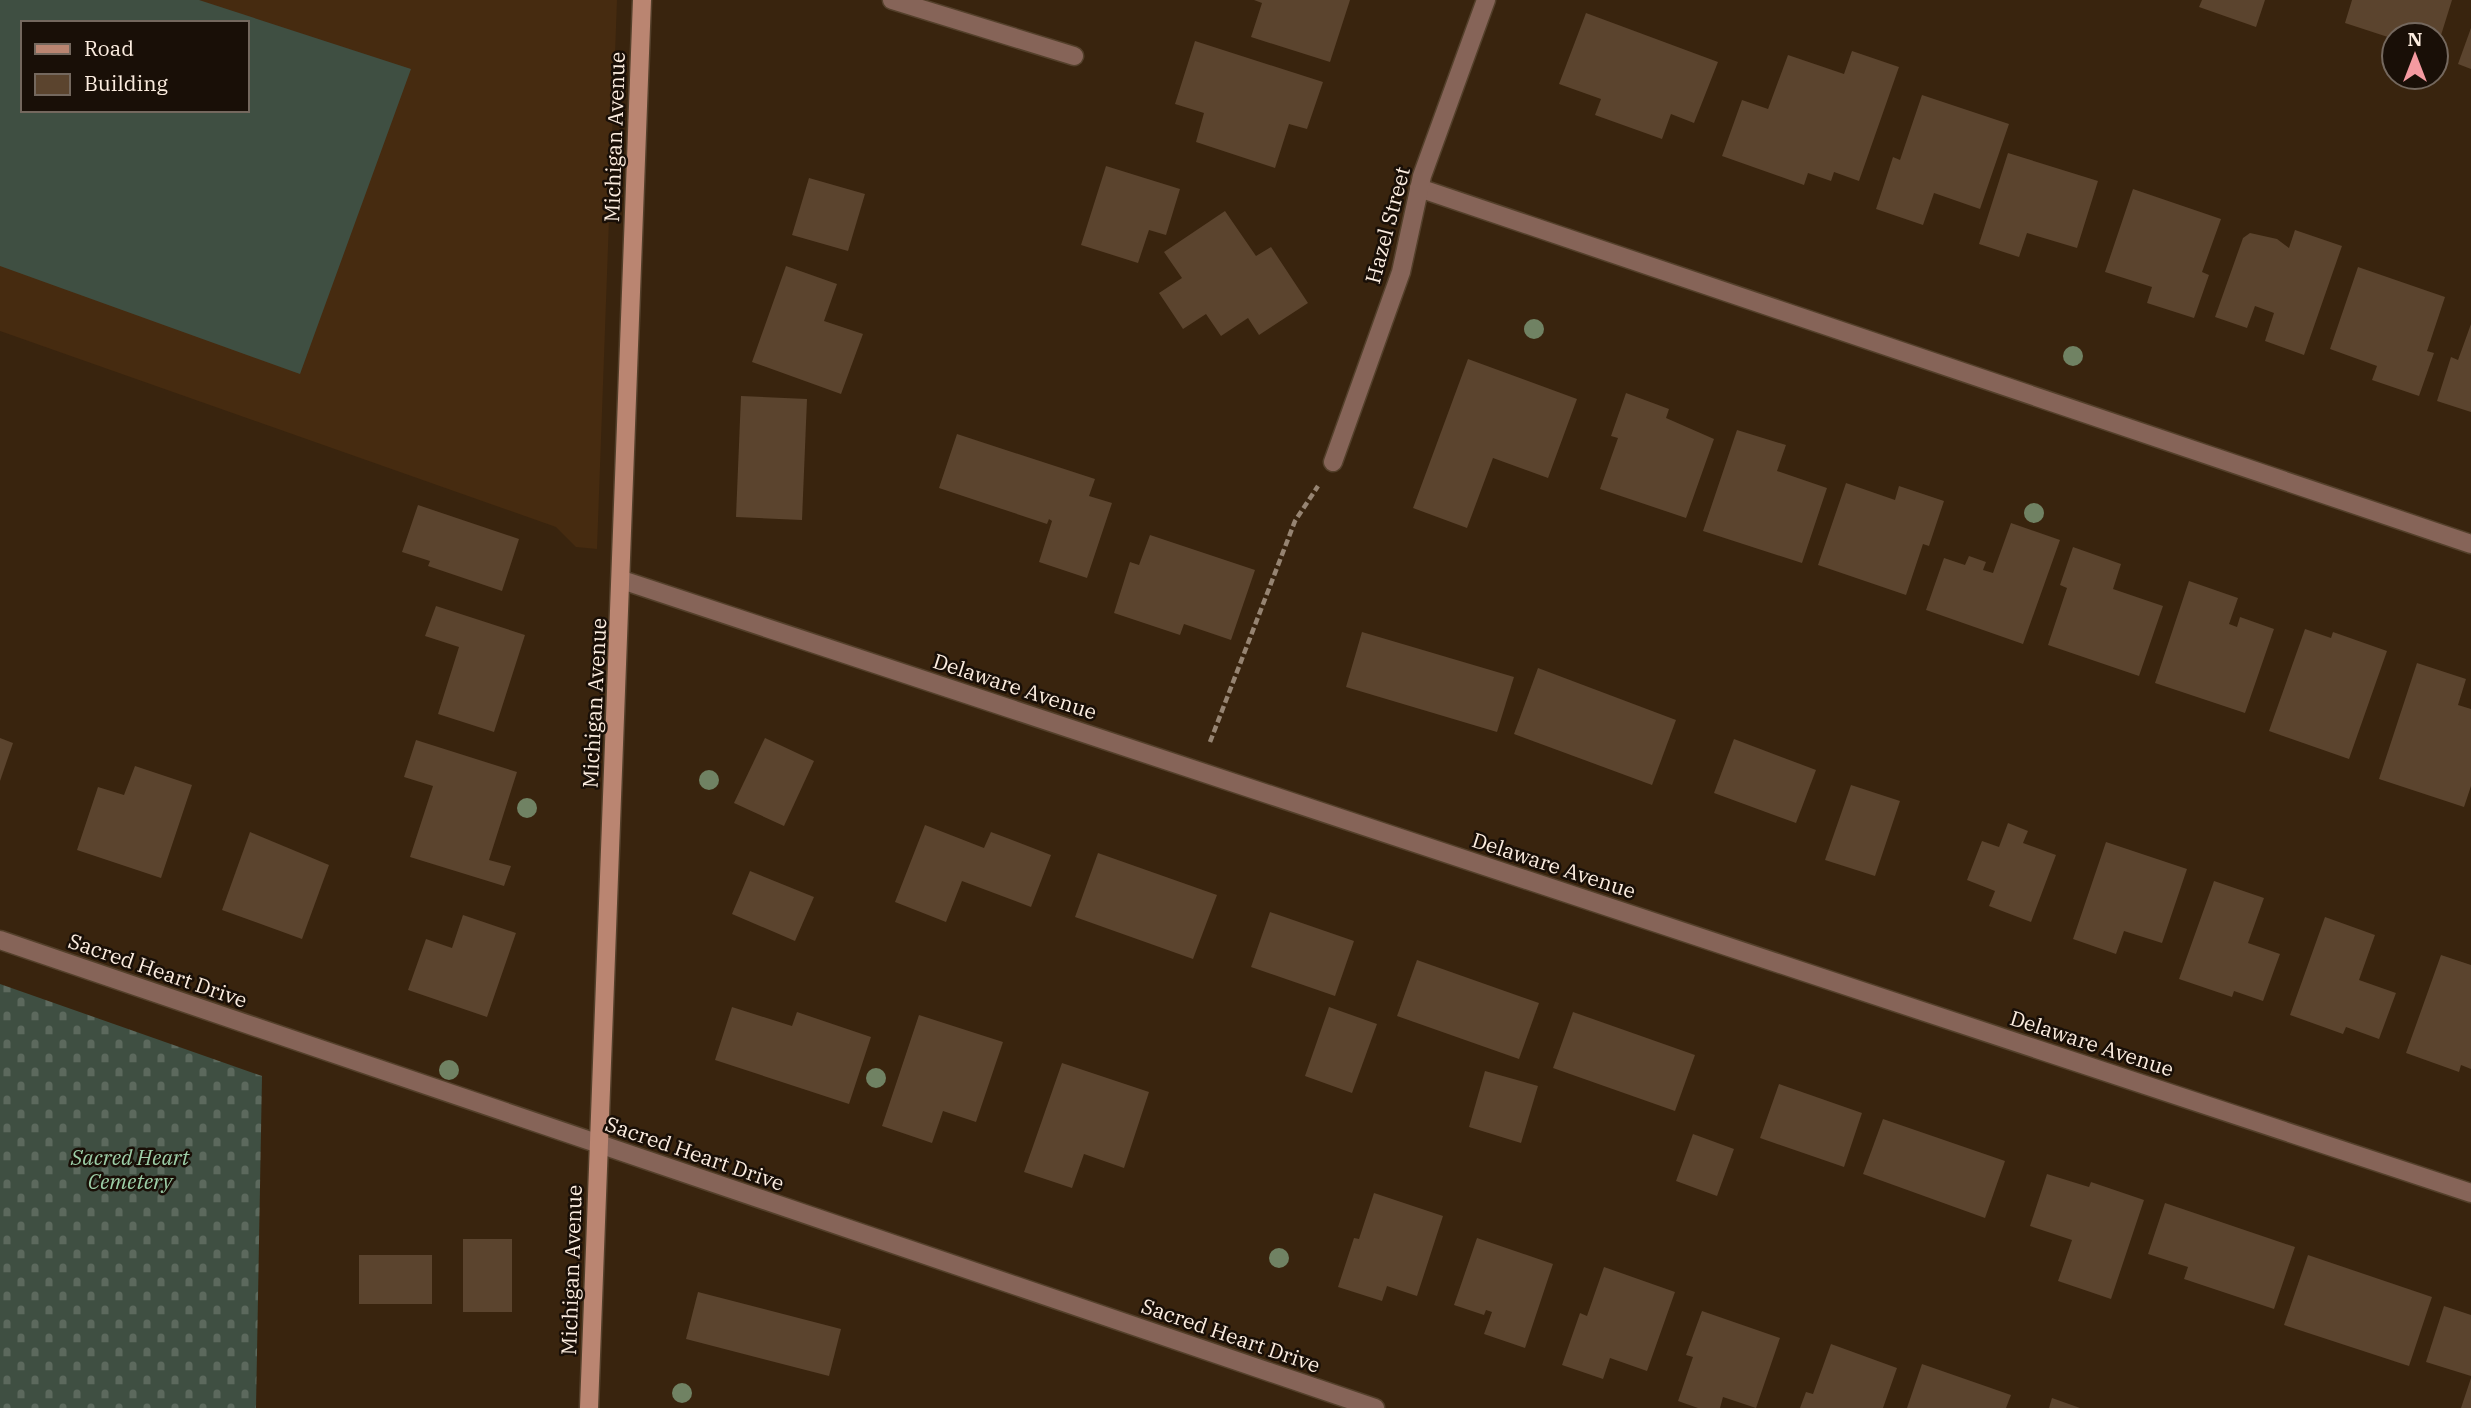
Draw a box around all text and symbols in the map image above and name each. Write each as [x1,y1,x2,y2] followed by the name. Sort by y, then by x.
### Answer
[21,21,248,112] legend
[2380,21,2450,91] north arrow
[2407,27,2423,51] text: N
[84,34,134,62] text: Road
[597,51,631,223] street label: Michigan Avenue
[84,69,169,97] text: Building
[1358,163,1416,287] street label: Hazel Street
[576,617,612,789] street label: Michigan Avenue
[930,646,1100,726] street label: Delaware Avenue
[1469,825,1639,905] street label: Delaware Avenue
[65,926,251,1014] street label: Sacred Heart Drive
[2007,1003,2177,1083] street label: Delaware Avenue
[602,1109,788,1197] street label: Sacred Heart Drive
[70,1143,190,1195] park label: Sacred Heart Cemetery
[554,1184,588,1356] street label: Michigan Avenue
[1138,1291,1324,1379] street label: Sacred Heart Drive

